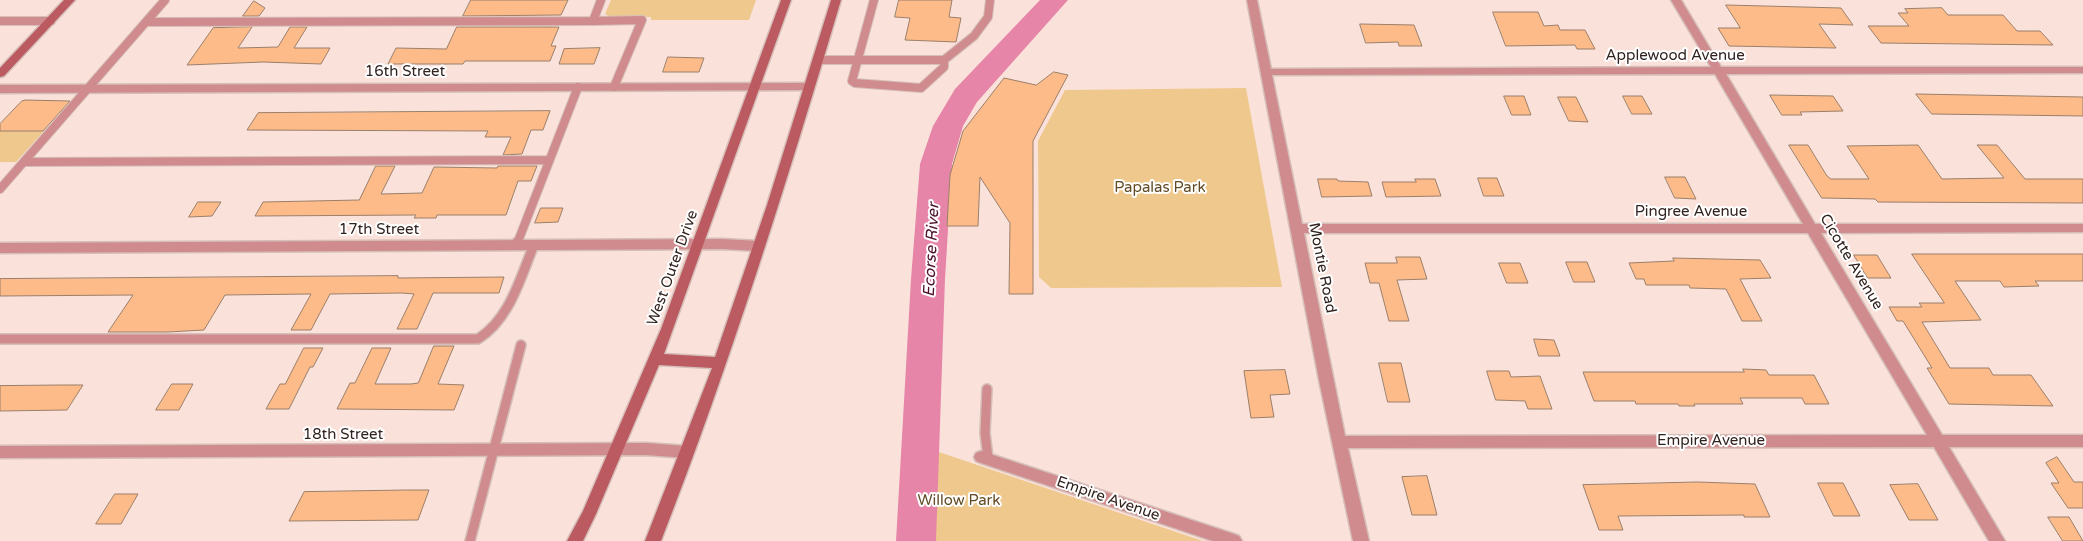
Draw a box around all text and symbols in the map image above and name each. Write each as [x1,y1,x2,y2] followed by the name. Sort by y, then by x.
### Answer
[1605,47,1745,65] street label: Applewood Avenue
[365,63,445,81] street label: 16th Street
[1114,179,1206,197] park label: Papalas Park
[920,202,944,298] water label: Ecorse River
[1635,203,1747,221] street label: Pingree Avenue
[644,208,702,328] street label: West Outer Drive
[1815,211,1887,313] street label: Cicotte Avenue
[339,221,419,239] street label: 17th Street
[1304,221,1340,315] street label: Montie Road
[303,426,383,444] street label: 18th Street
[1657,432,1765,450] street label: Empire Avenue
[1054,473,1162,525] street label: Empire Avenue
[917,492,1001,510] park label: Willow Park

